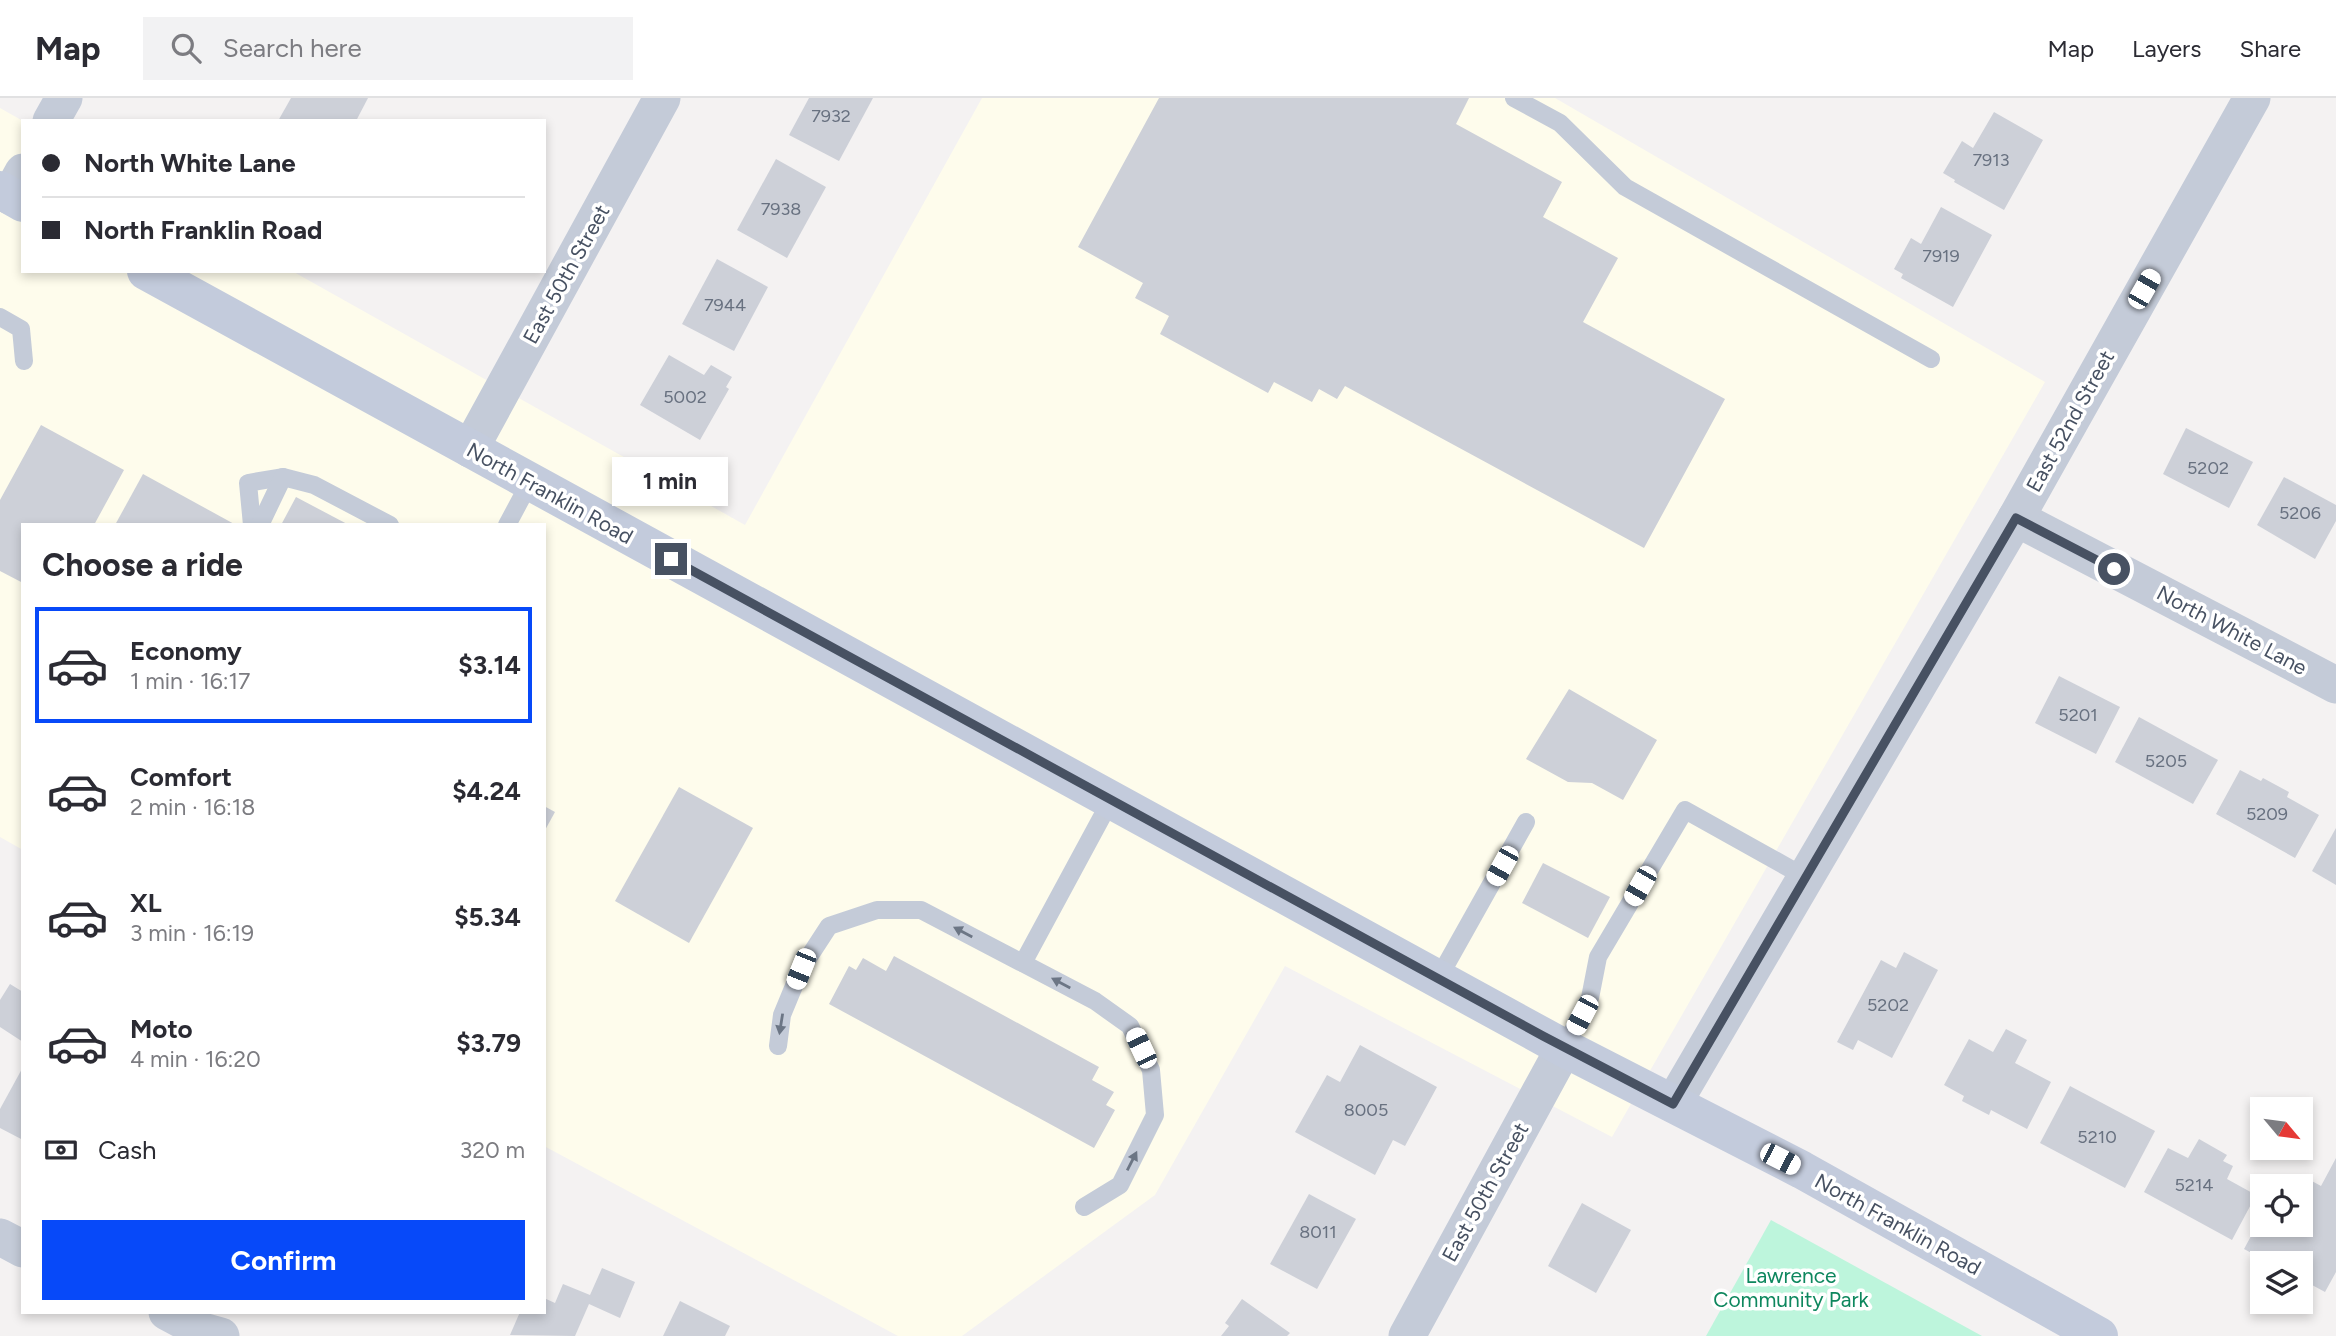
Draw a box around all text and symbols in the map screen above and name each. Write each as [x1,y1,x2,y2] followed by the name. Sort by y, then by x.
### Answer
[143,17,633,80] search box
[35,29,101,68] text: Map
[167,29,205,67] icon: search
[223,32,362,64] text: Search here
[2047,34,2094,63] text: Map
[2132,34,2201,63] text: Layers
[2239,34,2301,63] text: Share
[811,105,851,127] house number: 7932
[84,147,296,179] text: North White Lane
[1972,149,2010,171] house number: 7913
[761,198,801,220] house number: 7938
[517,200,615,348] street label: East 50th Street
[84,214,323,246] text: North Franklin Road
[1922,245,1960,267] house number: 7919
[2125,266,2164,312] car
[704,294,746,316] house number: 7944
[2021,346,2119,496] street label: East 52nd Street
[663,386,707,408] house number: 5002
[463,437,637,549] street label: North Franklin Road
[2187,457,2229,479] house number: 5202
[613,458,729,506] callout: 1 min
[643,467,697,495] text: 1 min
[2279,502,2321,524] house number: 5206
[655,543,687,575] route end
[42,546,243,584] text: Choose a ride
[2098,553,2130,585] route start
[2153,580,2311,680] street label: North White Lane
[46,634,109,697] icon: car
[130,635,242,667] text: Economy
[458,649,521,681] text: $3.14
[130,667,250,695] text: 1 min · 16:17
[2058,704,2098,726] house number: 5201
[2145,750,2187,772] house number: 5205
[46,760,109,823] icon: car
[130,761,232,793] text: Comfort
[452,775,521,807] text: $4.24
[130,793,255,821] text: 2 min · 16:18
[2246,803,2288,825] house number: 5209
[1483,843,1522,889] car
[1621,863,1660,909] car
[46,886,109,949] icon: car
[130,887,162,919] text: XL
[454,901,521,933] text: $5.34
[130,919,254,947] text: 3 min · 16:19
[952,926,972,938] one-way arrow
[784,946,819,992] car
[1051,977,1071,989] one-way arrow
[1563,992,1602,1038] car
[1867,994,1909,1016] house number: 5202
[46,1012,109,1075] icon: car
[130,1013,193,1045] text: Moto
[775,1014,786,1036] one-way arrow
[1123,1025,1160,1071] car
[456,1027,521,1059] text: $3.79
[130,1045,261,1073] text: 4 min · 16:20
[2250,1097,2314,1160] north arrow
[2250,1097,2313,1314] map controls
[1344,1099,1388,1121] house number: 8005
[1436,1118,1534,1266] street label: East 50th Street
[2077,1126,2117,1148] house number: 5210
[42,1131,80,1169] icon: cash
[98,1134,157,1166] text: Cash
[460,1136,525,1164] text: 320 m
[1757,1140,1804,1178] car
[1126,1151,1137,1171] one-way arrow
[1811,1168,1985,1280] street label: North Franklin Road
[2174,1174,2214,1196] house number: 5214
[2250,1174,2313,1237] button: locate
[42,1220,525,1300] button: Confirm
[1299,1221,1337,1243] house number: 8011
[2250,1251,2313,1314] button: layers
[1713,1263,1870,1312] park label: Lawrence Community Park

